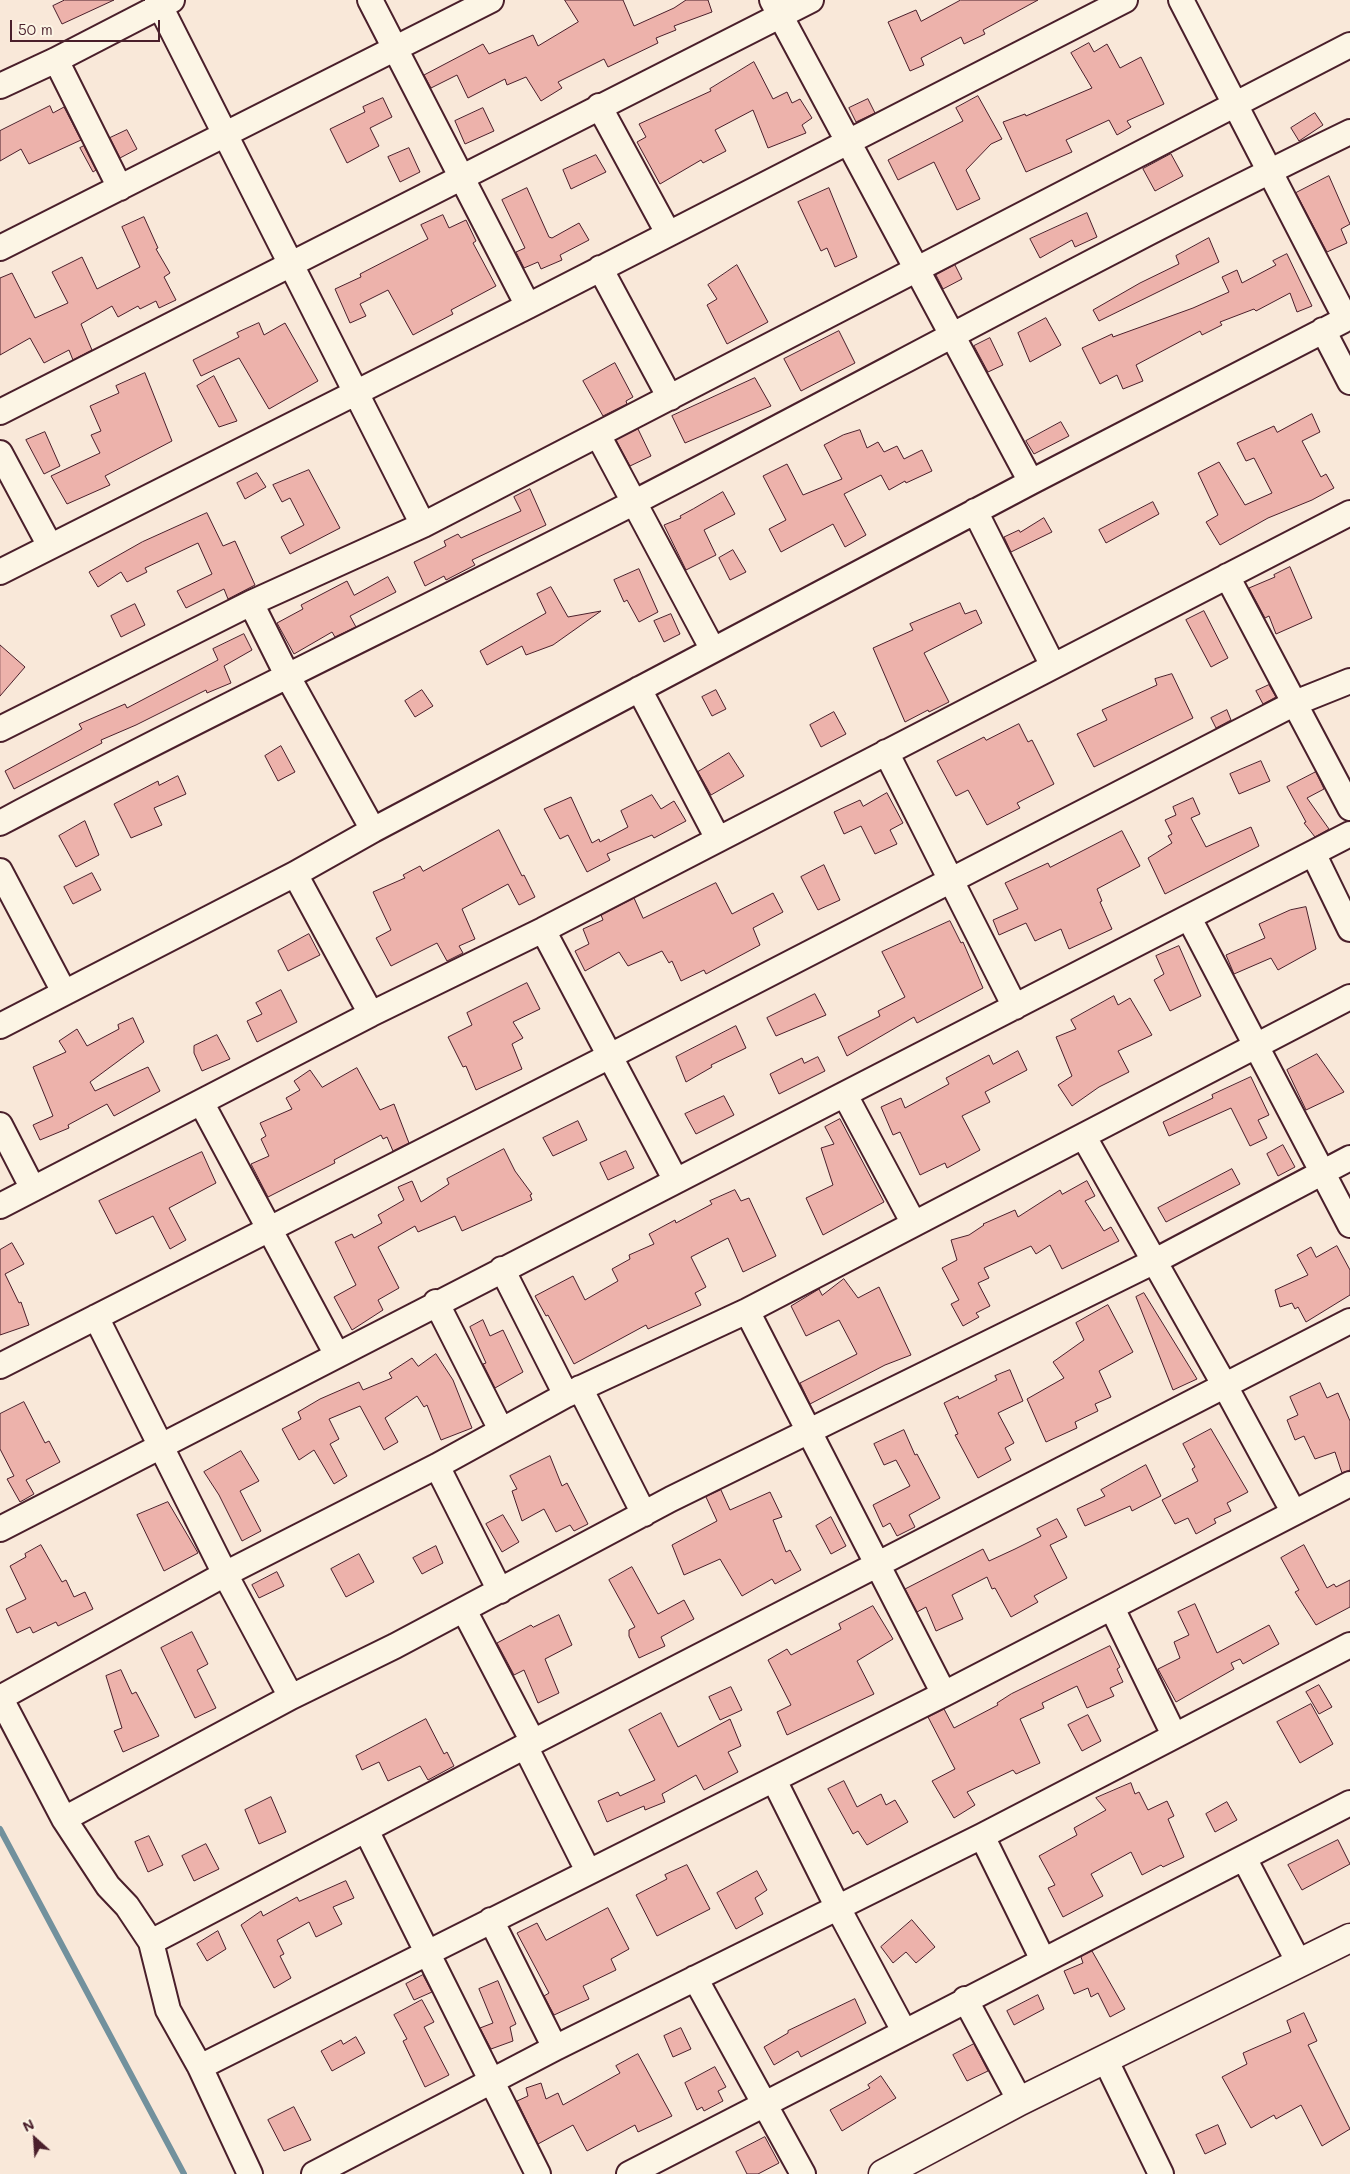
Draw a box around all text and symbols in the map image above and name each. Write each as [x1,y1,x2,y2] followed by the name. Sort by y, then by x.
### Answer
[12,10,162,42] scale bar
[18,19,53,39] text: 50 m
[10,2114,60,2164] north arrow
[19,2114,37,2136] text: N

